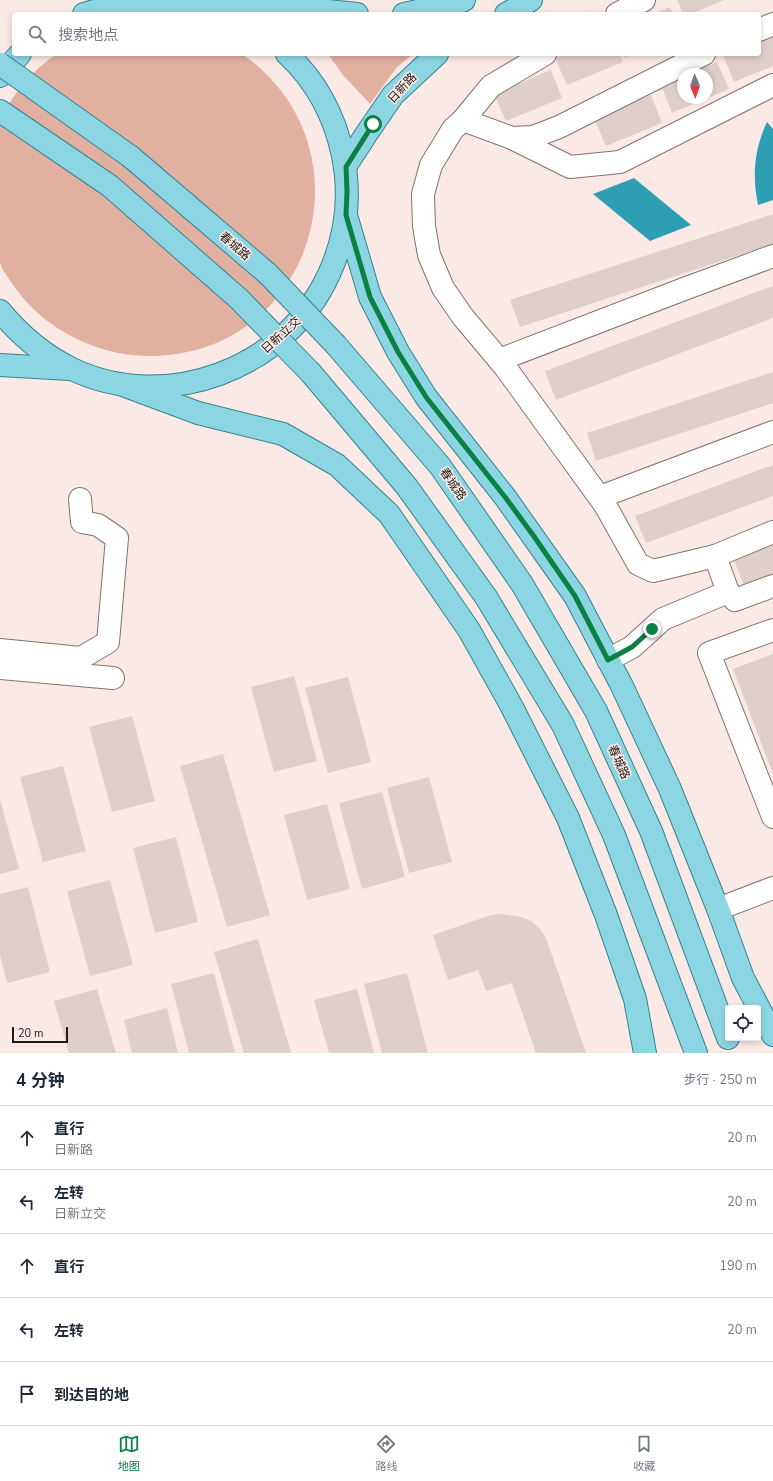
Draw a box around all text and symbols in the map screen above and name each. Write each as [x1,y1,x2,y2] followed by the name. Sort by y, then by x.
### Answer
[12,12,761,56] search box
[26,23,48,45] icon: search
[58,25,118,45] text: 搜索地点
[677,68,713,104] north arrow
[384,69,420,107] street label: 日新路
[364,115,382,133] route start
[216,228,254,264] street label: 春城路
[258,313,304,357] street label: 日新立交
[436,465,470,503] street label: 春城路
[643,620,661,638] route end
[604,742,634,782] street label: 春城路
[725,1005,761,1041] map controls
[725,1005,761,1041] button: locate
[12,1025,68,1044] scale bar
[18,1026,43,1041] text: 20 m
[16,1069,65,1092] text: 4 分钟
[683,1071,757,1089] text: 步行 · 250 m
[54,1119,84,1139] text: 直行
[16,1127,38,1149] icon: ahead
[727,1129,757,1147] text: 20 m
[54,1141,93,1159] text: 日新路
[54,1183,84,1203] text: 左转
[16,1191,38,1213] icon: left
[727,1193,757,1211] text: 20 m
[54,1205,106,1223] text: 日新立交
[16,1255,38,1277] icon: ahead
[54,1257,84,1277] text: 直行
[719,1257,757,1275] text: 190 m
[16,1319,38,1341] icon: left
[54,1321,84,1341] text: 左转
[727,1321,757,1339] text: 20 m
[16,1383,38,1405] icon: arrive
[54,1385,129,1405] text: 到达目的地
[118,1433,140,1474] tab: 地图
[375,1433,397,1474] tab: 路线
[633,1433,655,1474] tab: 收藏

